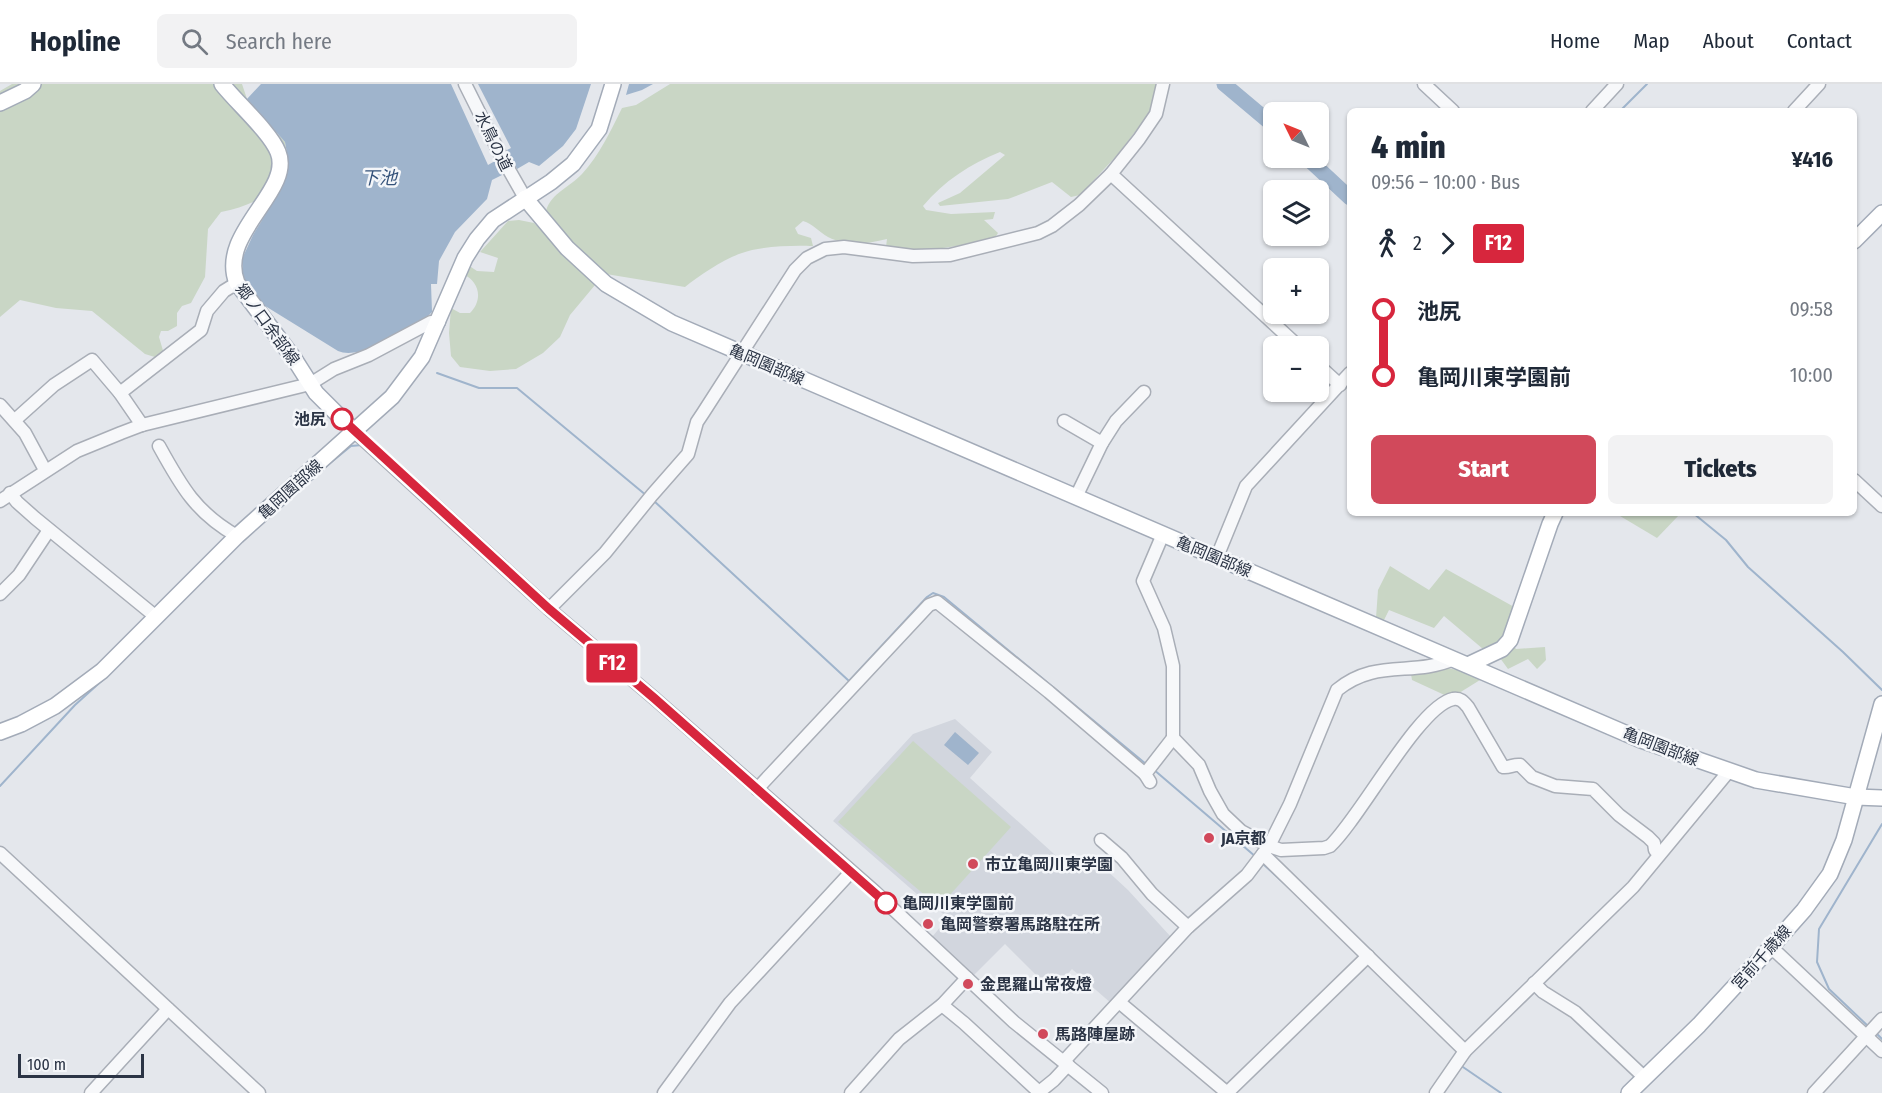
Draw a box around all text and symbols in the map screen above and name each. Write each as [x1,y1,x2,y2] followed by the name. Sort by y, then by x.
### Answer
[157,14,577,68] search box
[30,25,121,58] text: Hopline
[178,25,211,58] icon: search
[226,28,332,55] text: Search here
[1550,28,1600,54] text: Home
[1633,28,1670,54] text: Map
[1703,28,1754,54] text: About
[1787,28,1852,54] text: Contact
[1263,102,1329,168] north arrow
[1263,102,1329,402] map controls
[471,108,516,174] street label: 水鳥の道
[1371,127,1446,167] text: 4 min
[1791,146,1833,173] text: ¥416
[361,167,399,189] water label: 下池
[1371,170,1520,194] text: 09:56 – 10:00 · Bus
[1263,180,1329,246] button: layers
[1371,227,1404,260] icon: walk
[1431,227,1464,260] icon: forward
[1485,230,1512,256] text: F12
[1413,231,1422,255] text: 2
[1263,258,1329,324] button: +
[232,280,303,369] street label: 郷ノ口余部線
[1790,297,1833,321] text: 09:58
[1417,298,1461,325] text: 池尻
[1263,336,1329,402] button: −
[726,340,807,389] street label: 亀岡園部線
[1790,363,1833,387] text: 10:00
[1417,364,1571,391] text: 亀岡川東学園前
[331,408,353,430] marker: 池尻
[294,410,326,429] place label: 池尻
[1371,435,1596,504] button: Start
[1608,435,1833,504] button: Tickets
[254,456,326,523] street label: 亀岡園部線
[1173,532,1254,581] street label: 亀岡園部線
[578,644,646,682] line badge: F12
[598,650,626,676] text: F12
[1620,723,1702,770] street label: 亀岡園部線
[1220,829,1266,848] place label: JA京都
[1202,831,1216,845] marker: JA京都
[985,855,1113,874] place label: 市立亀岡川東学園
[966,857,980,871] marker: 市立亀岡川東学園
[875,892,897,914] marker: 亀岡川東学園前
[902,894,1014,913] place label: 亀岡川東学園前
[940,915,1100,934] place label: 亀岡警察署馬路駐在所
[921,917,935,931] marker: 亀岡警察署馬路駐在所
[1728,921,1795,993] street label: 宮前千歳線
[980,975,1092,994] place label: 金毘羅山常夜燈
[961,977,975,991] marker: 金毘羅山常夜燈
[1055,1025,1135,1044] place label: 馬路陣屋跡
[1036,1027,1050,1041] marker: 馬路陣屋跡
[18,1051,144,1078] scale bar
[27,1055,66,1074] text: 100 m

